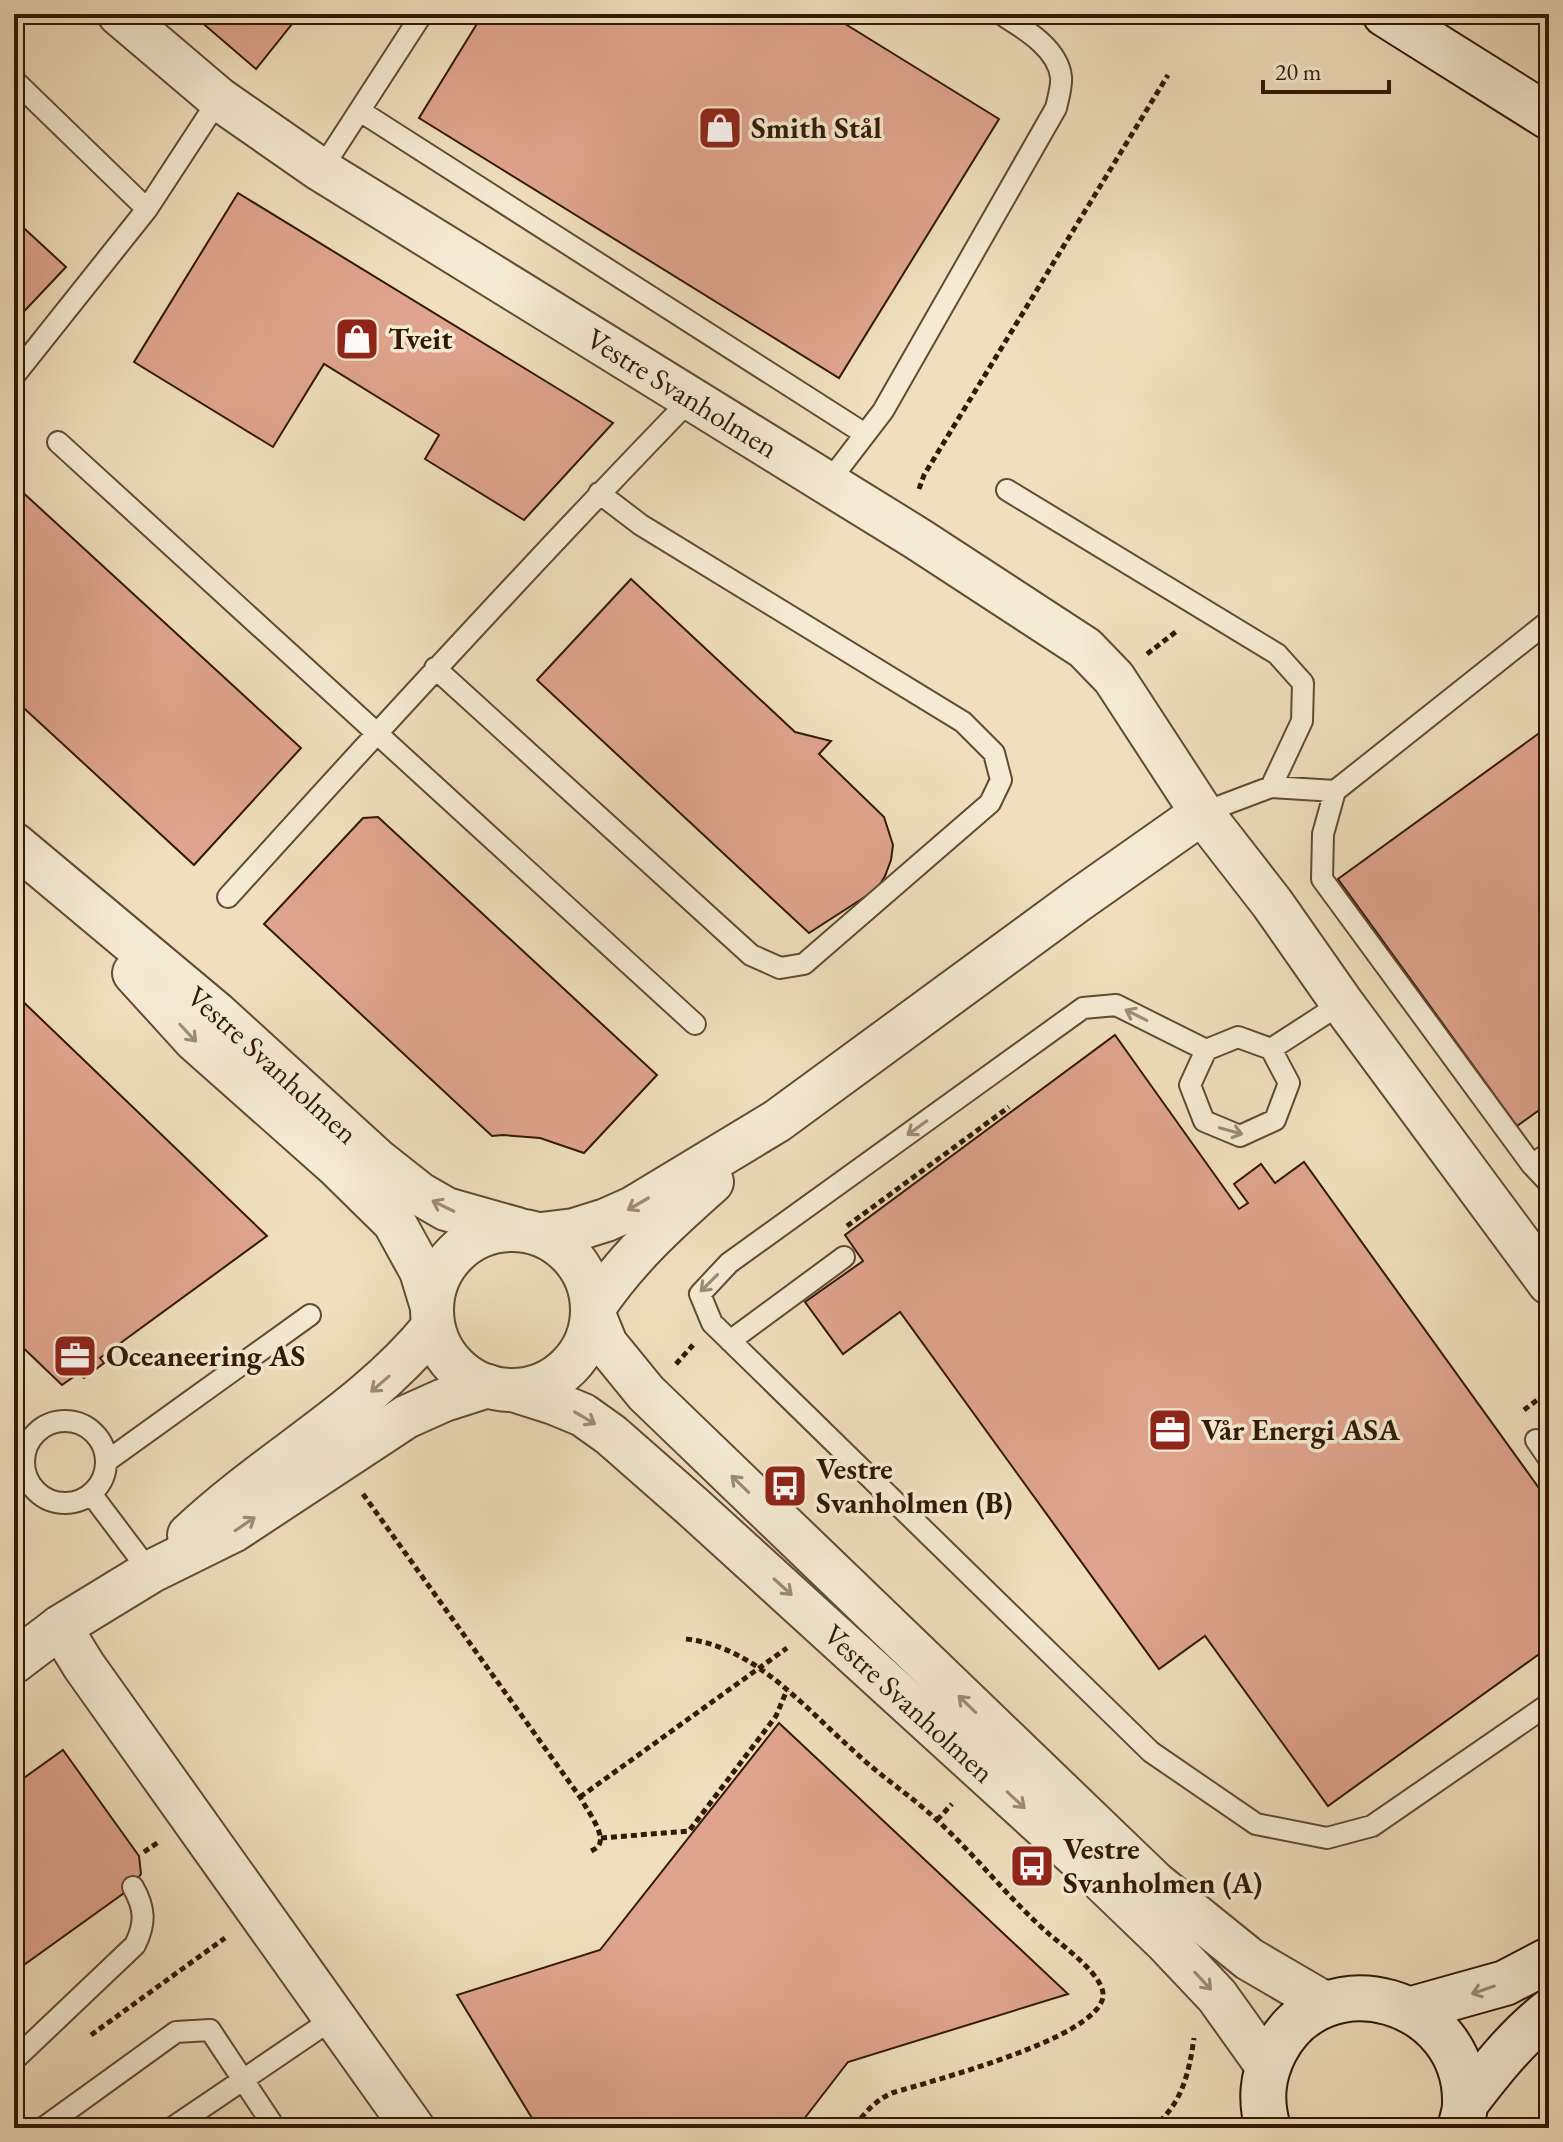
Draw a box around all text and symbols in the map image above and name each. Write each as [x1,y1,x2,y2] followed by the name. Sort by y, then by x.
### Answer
[1263,44,1389,94] scale bar
[1275,56,1322,87] text: 20 m
[696,104,744,152] shop icon: Smith Stål
[751,108,882,147] place label: Smith Stål
[333,315,381,363] shop icon: Tveit
[388,319,453,358] place label: Tveit
[579,319,786,467] street label: Vestre Svanholmen
[179,977,367,1152] street label: Vestre Svanholmen
[1125,1007,1149,1022] one-way arrow
[179,1022,197,1042] one-way arrow
[907,1120,929,1136] one-way arrow
[1218,1124,1243,1139] one-way arrow
[627,1196,650,1212] one-way arrow
[431,1198,455,1213] one-way arrow
[700,1273,719,1293] one-way arrow
[51,1332,99,1380] office icon: Oceaneering AS
[106,1336,305,1375] place label: Oceaneering AS
[370,1375,391,1393] one-way arrow
[1146,1406,1194,1454] office icon: Vår Energi ASA
[573,1410,596,1426] one-way arrow
[1201,1410,1400,1449] place label: Vår Energi ASA
[816,1449,1013,1522] place label: Vestre Svanholmen (B)
[761,1462,809,1510] bus stop icon: Vestre Svanholmen (B)
[730,1475,750,1494] one-way arrow
[233,1516,255,1532] one-way arrow
[772,1578,792,1596] one-way arrow
[815,1615,1003,1791] street label: Vestre Svanholmen
[957,1695,977,1714] one-way arrow
[1005,1791,1025,1809] one-way arrow
[1063,1829,1262,1902] place label: Vestre Svanholmen (A)
[1008,1842,1056,1890] bus stop icon: Vestre Svanholmen (A)
[1193,1971,1212,1991] one-way arrow
[1470,1984,1495,1999] one-way arrow

